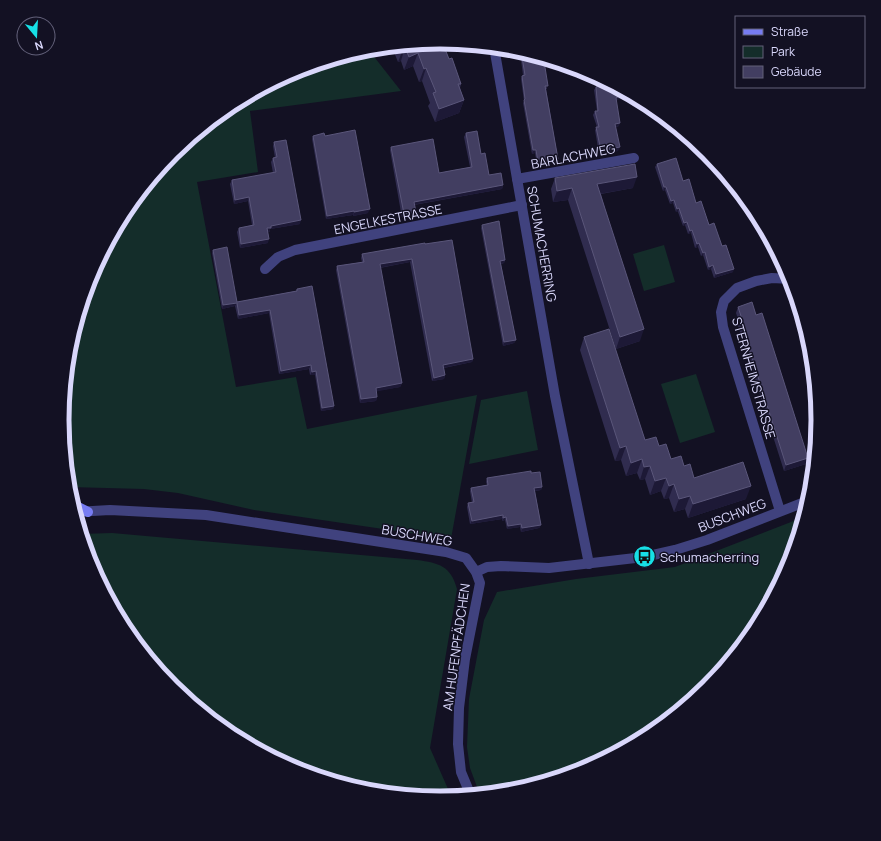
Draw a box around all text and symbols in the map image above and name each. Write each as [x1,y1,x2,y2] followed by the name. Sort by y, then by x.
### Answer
[16,16,56,56] north arrow
[735,16,865,88] legend
[771,23,808,40] text: Straße
[33,38,45,54] text: N
[771,43,796,60] text: Park
[771,63,822,80] text: Gebäude
[529,139,617,173] street label: BARLACHWEG
[523,185,561,303] street label: SCHUMACHERRING
[332,200,444,238] street label: ENGELKESTRASSE
[728,315,780,441] street label: STERNHEIMSTRASSE
[696,494,768,536] street label: BUSCHWEG
[380,520,454,550] street label: BUSCHWEG
[631,544,657,570] bus stop icon: Schumacherring
[660,548,759,566] place label: Schumacherring
[438,582,474,712] street label: AM HUFENPFÄDCHEN

